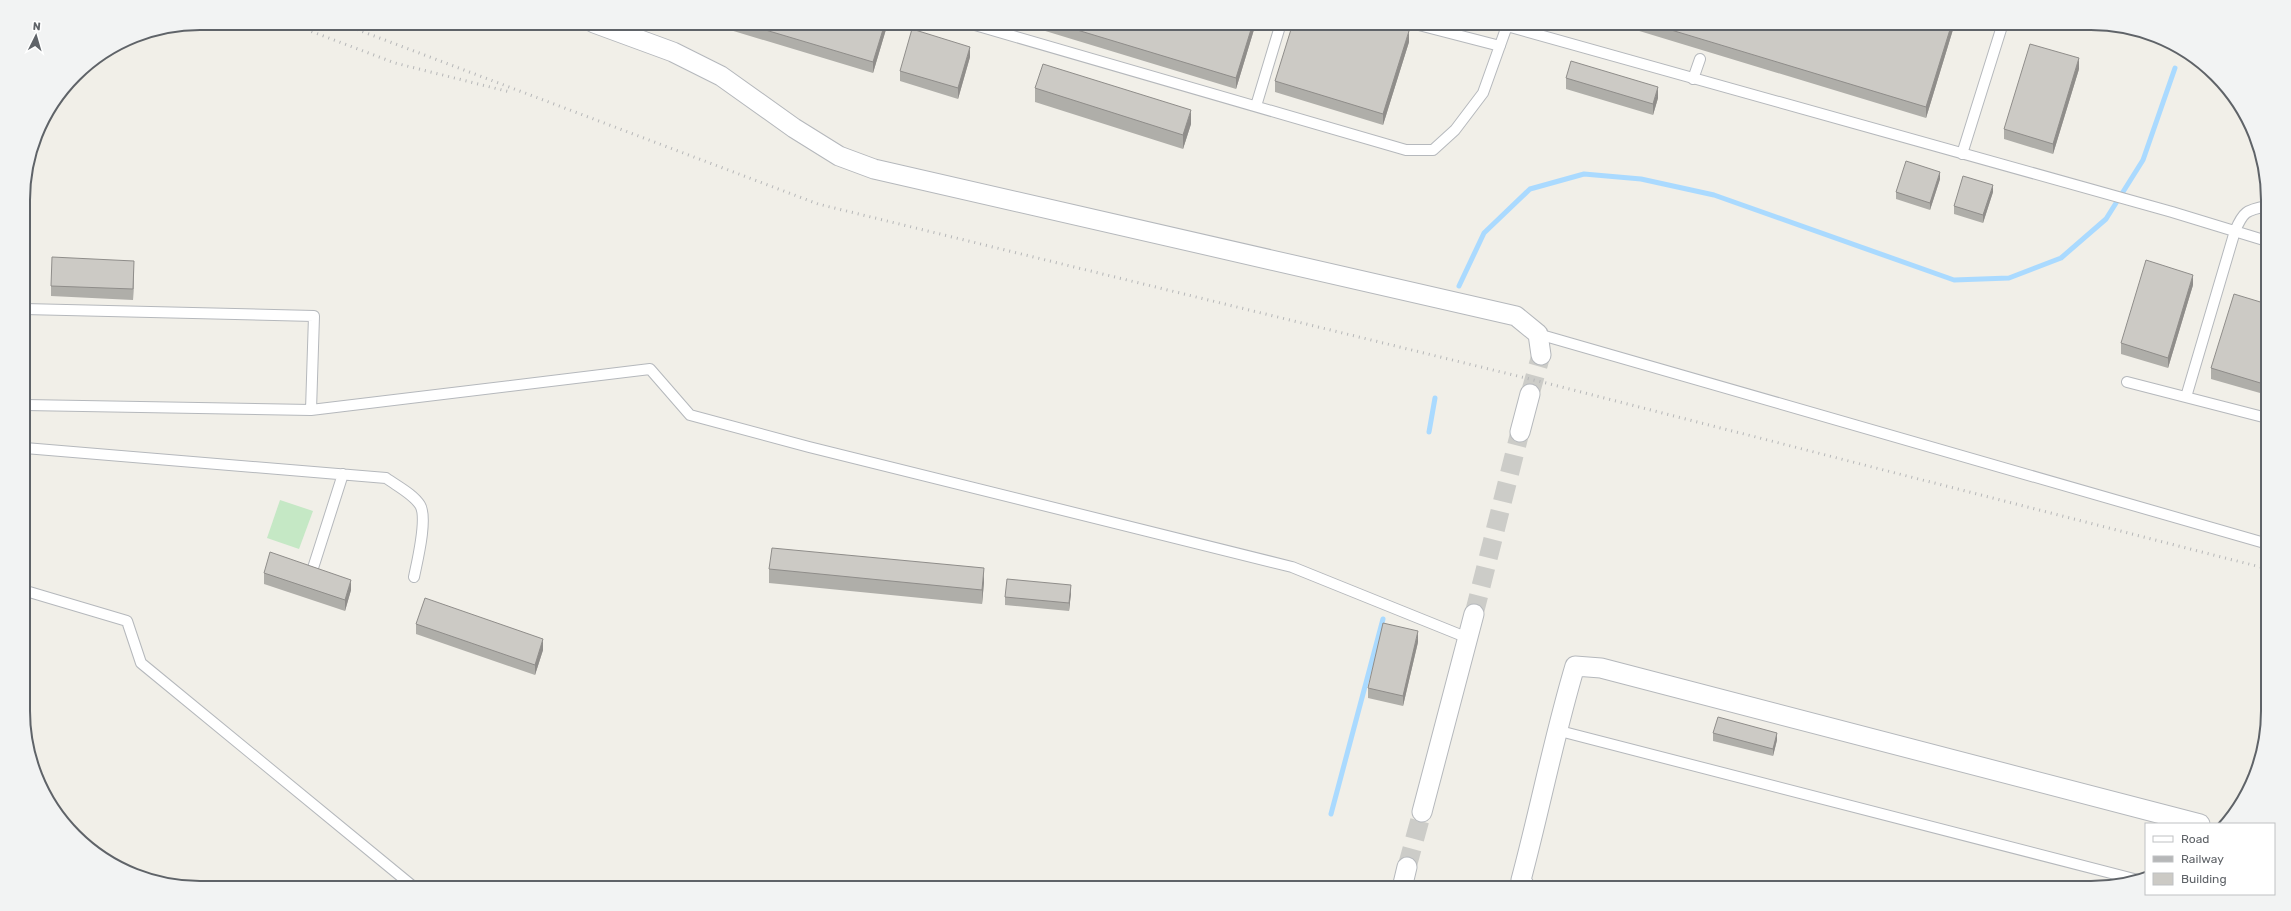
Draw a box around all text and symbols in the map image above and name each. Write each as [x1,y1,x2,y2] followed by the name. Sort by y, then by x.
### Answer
[16,16,56,56] north arrow
[32,20,41,33] text: N
[2145,823,2275,895] legend
[2181,832,2209,846] text: Road
[2181,852,2224,866] text: Railway
[2181,872,2227,886] text: Building

